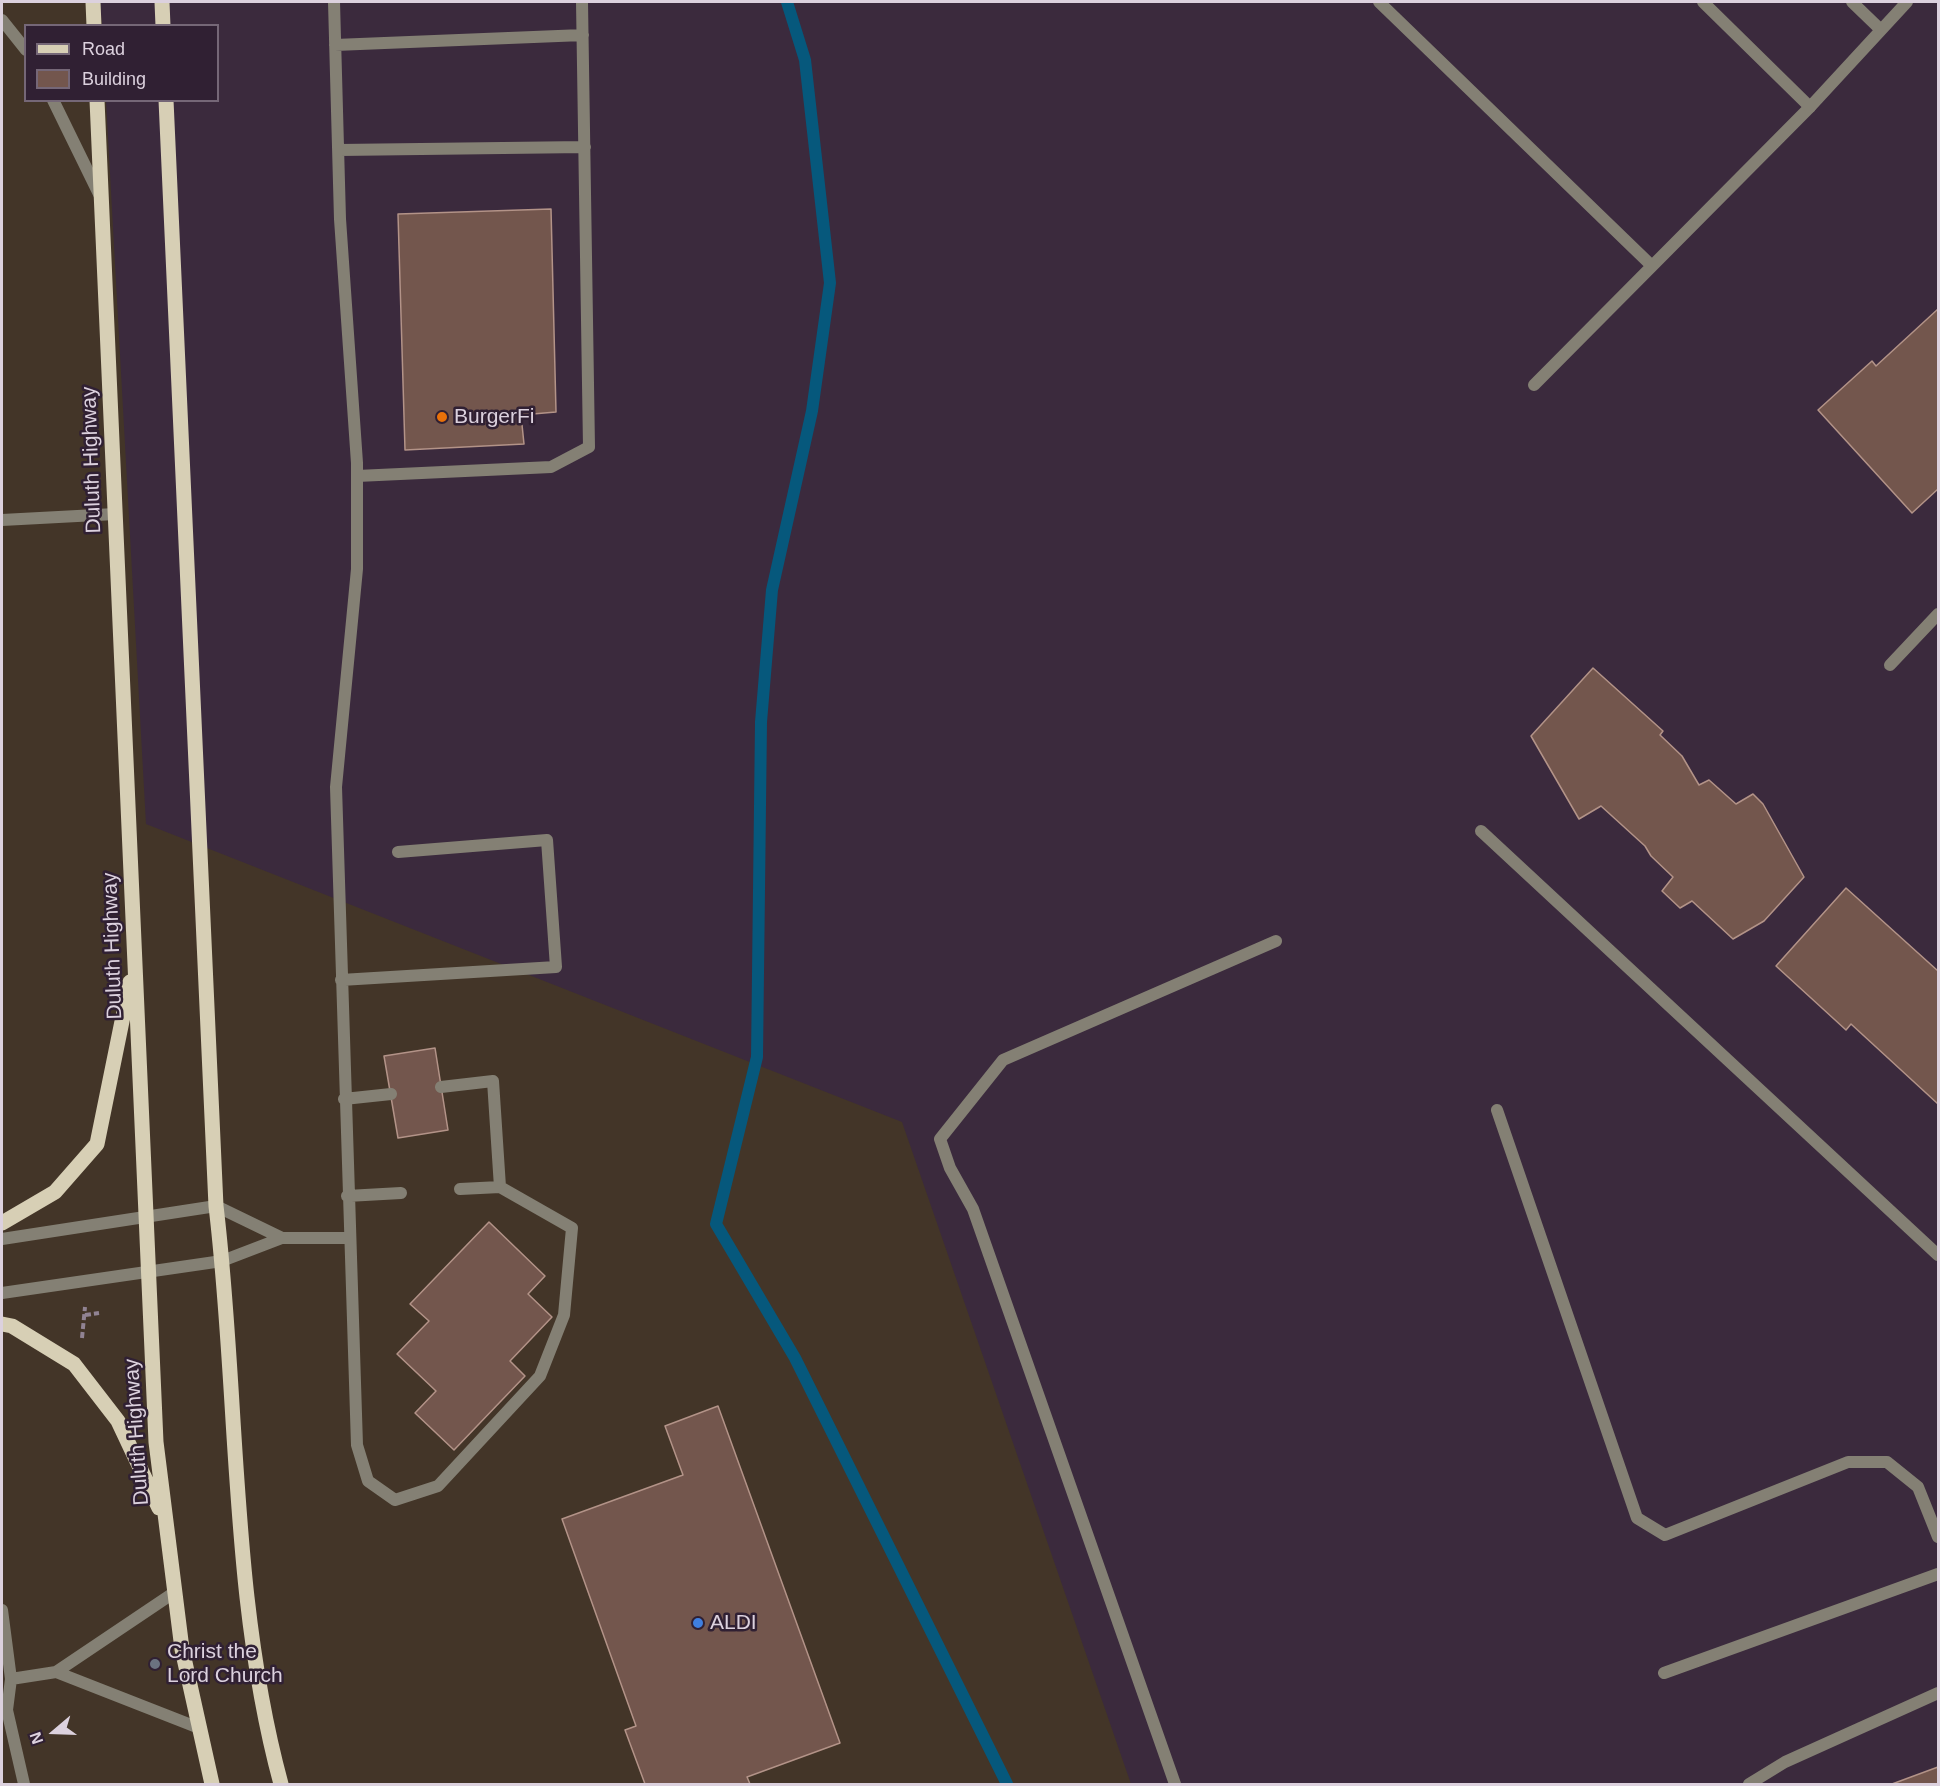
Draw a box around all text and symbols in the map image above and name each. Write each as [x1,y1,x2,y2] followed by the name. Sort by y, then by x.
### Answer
[24,24,219,102] legend
[82,39,125,59] text: Road
[82,69,146,89] text: Building
[77,386,107,534] street label: Duluth Highway
[454,404,535,430] place label: BurgerFi
[435,410,449,424] marker: BurgerFi
[98,872,128,1020] street label: Duluth Highway
[119,1358,155,1506] street label: Duluth Highway
[710,1610,757,1636] place label: ALDI
[691,1616,705,1630] marker: ALDI
[167,1639,283,1689] place label: Christ the Lord Church
[148,1657,162,1671] marker: Christ the Lord Church
[24,1702,84,1762] north arrow
[27,1730,46,1746] text: N

